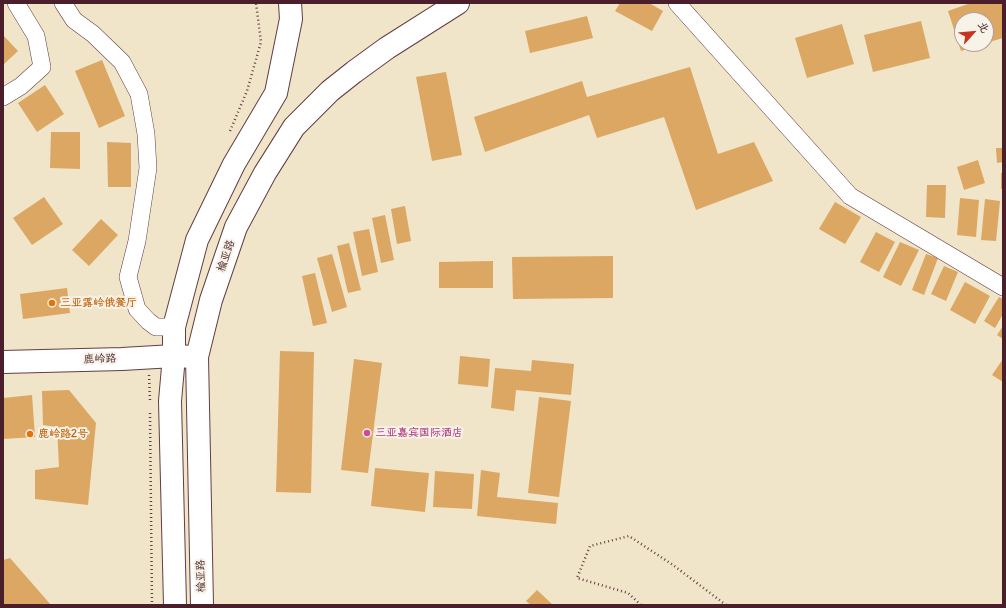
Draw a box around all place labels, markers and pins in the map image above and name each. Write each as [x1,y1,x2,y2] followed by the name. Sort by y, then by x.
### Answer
[60,296,137,310] place label: 三亚露岭俄餐厅
[47,298,57,308] marker: 三亚露岭俄餐厅
[375,426,463,440] place label: 三亚嘉宾国际酒店
[38,427,88,441] place label: 鹿岭路2号
[362,428,372,438] marker: 三亚嘉宾国际酒店
[25,429,35,439] marker: 鹿岭路2号

